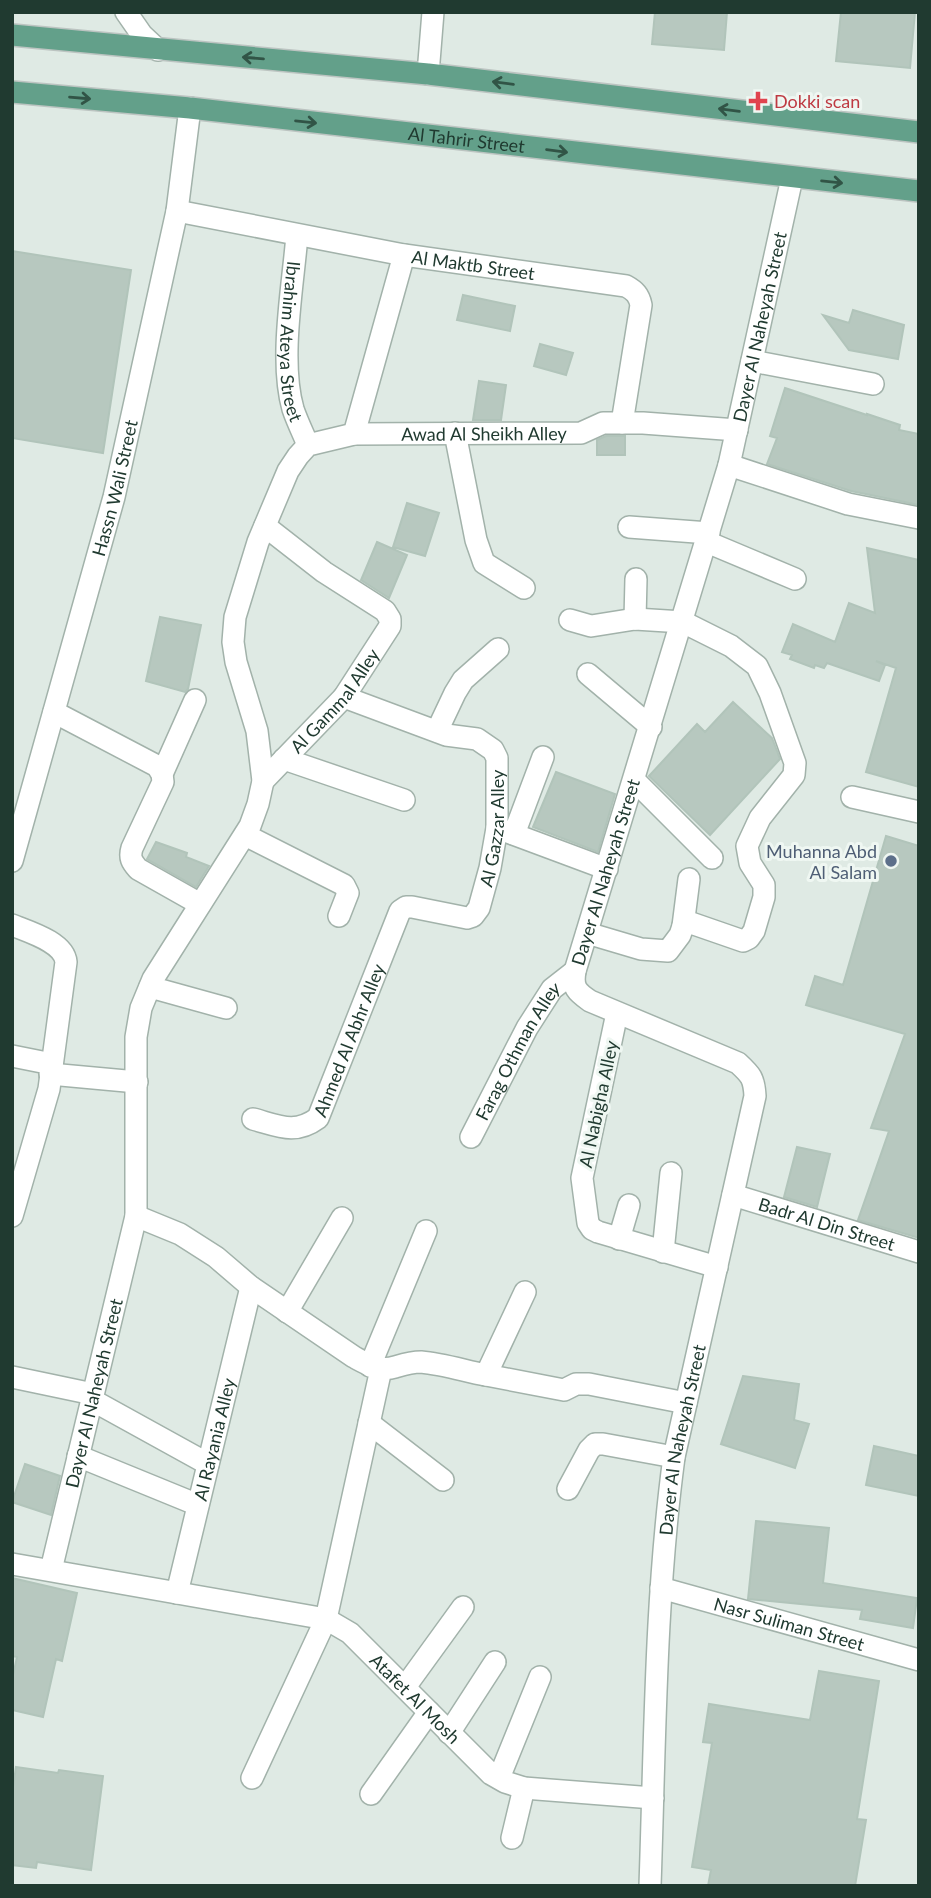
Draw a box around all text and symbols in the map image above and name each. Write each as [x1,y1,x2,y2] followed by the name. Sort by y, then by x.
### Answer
[242,51,264,64] one-way arrow
[493,76,515,89] one-way arrow
[774,90,860,112] place label: Dokki scan
[748,91,768,111] marker: Dokki scan
[68,92,91,105] one-way arrow
[718,103,741,116] one-way arrow
[295,115,317,128] one-way arrow
[407,122,527,157] street label: Al Tahrir Street
[545,144,568,157] one-way arrow
[820,175,842,188] one-way arrow
[728,229,791,424] street label: Dayer Al Naheyah Street
[410,245,537,284] street label: Al Maktb Street
[276,260,308,425] street label: Ibrahim Ateya Street
[87,417,142,559] street label: Hassn Wali Street
[401,422,568,445] street label: Awad Al Sheikh Alley
[285,644,384,757] street label: Al Gammal Alley
[474,769,508,889] street label: Al Gazzar Alley
[566,776,644,968] street label: Dayer Al Naheyah Street
[766,840,877,883] place label: Muhanna Abd Al Salam
[883,853,899,869] marker: Muhanna Abd Al Salam
[309,960,389,1120] street label: Ahmed Al Abhr Alley
[471,976,565,1124] street label: Farag Othman Alley
[574,1038,622,1170] street label: Al Nabigha Alley
[756,1192,898,1255] street label: Badr Al Din Street
[60,1296,127,1490] street label: Dayer Al Naheyah Street
[654,1342,710,1536] street label: Dayer Al Naheyah Street
[189,1375,240,1503] street label: Al Rayania Alley
[711,1592,867,1655] street label: Nasr Suliman Street
[366,1649,465,1748] street label: Atafet Al Mosh

